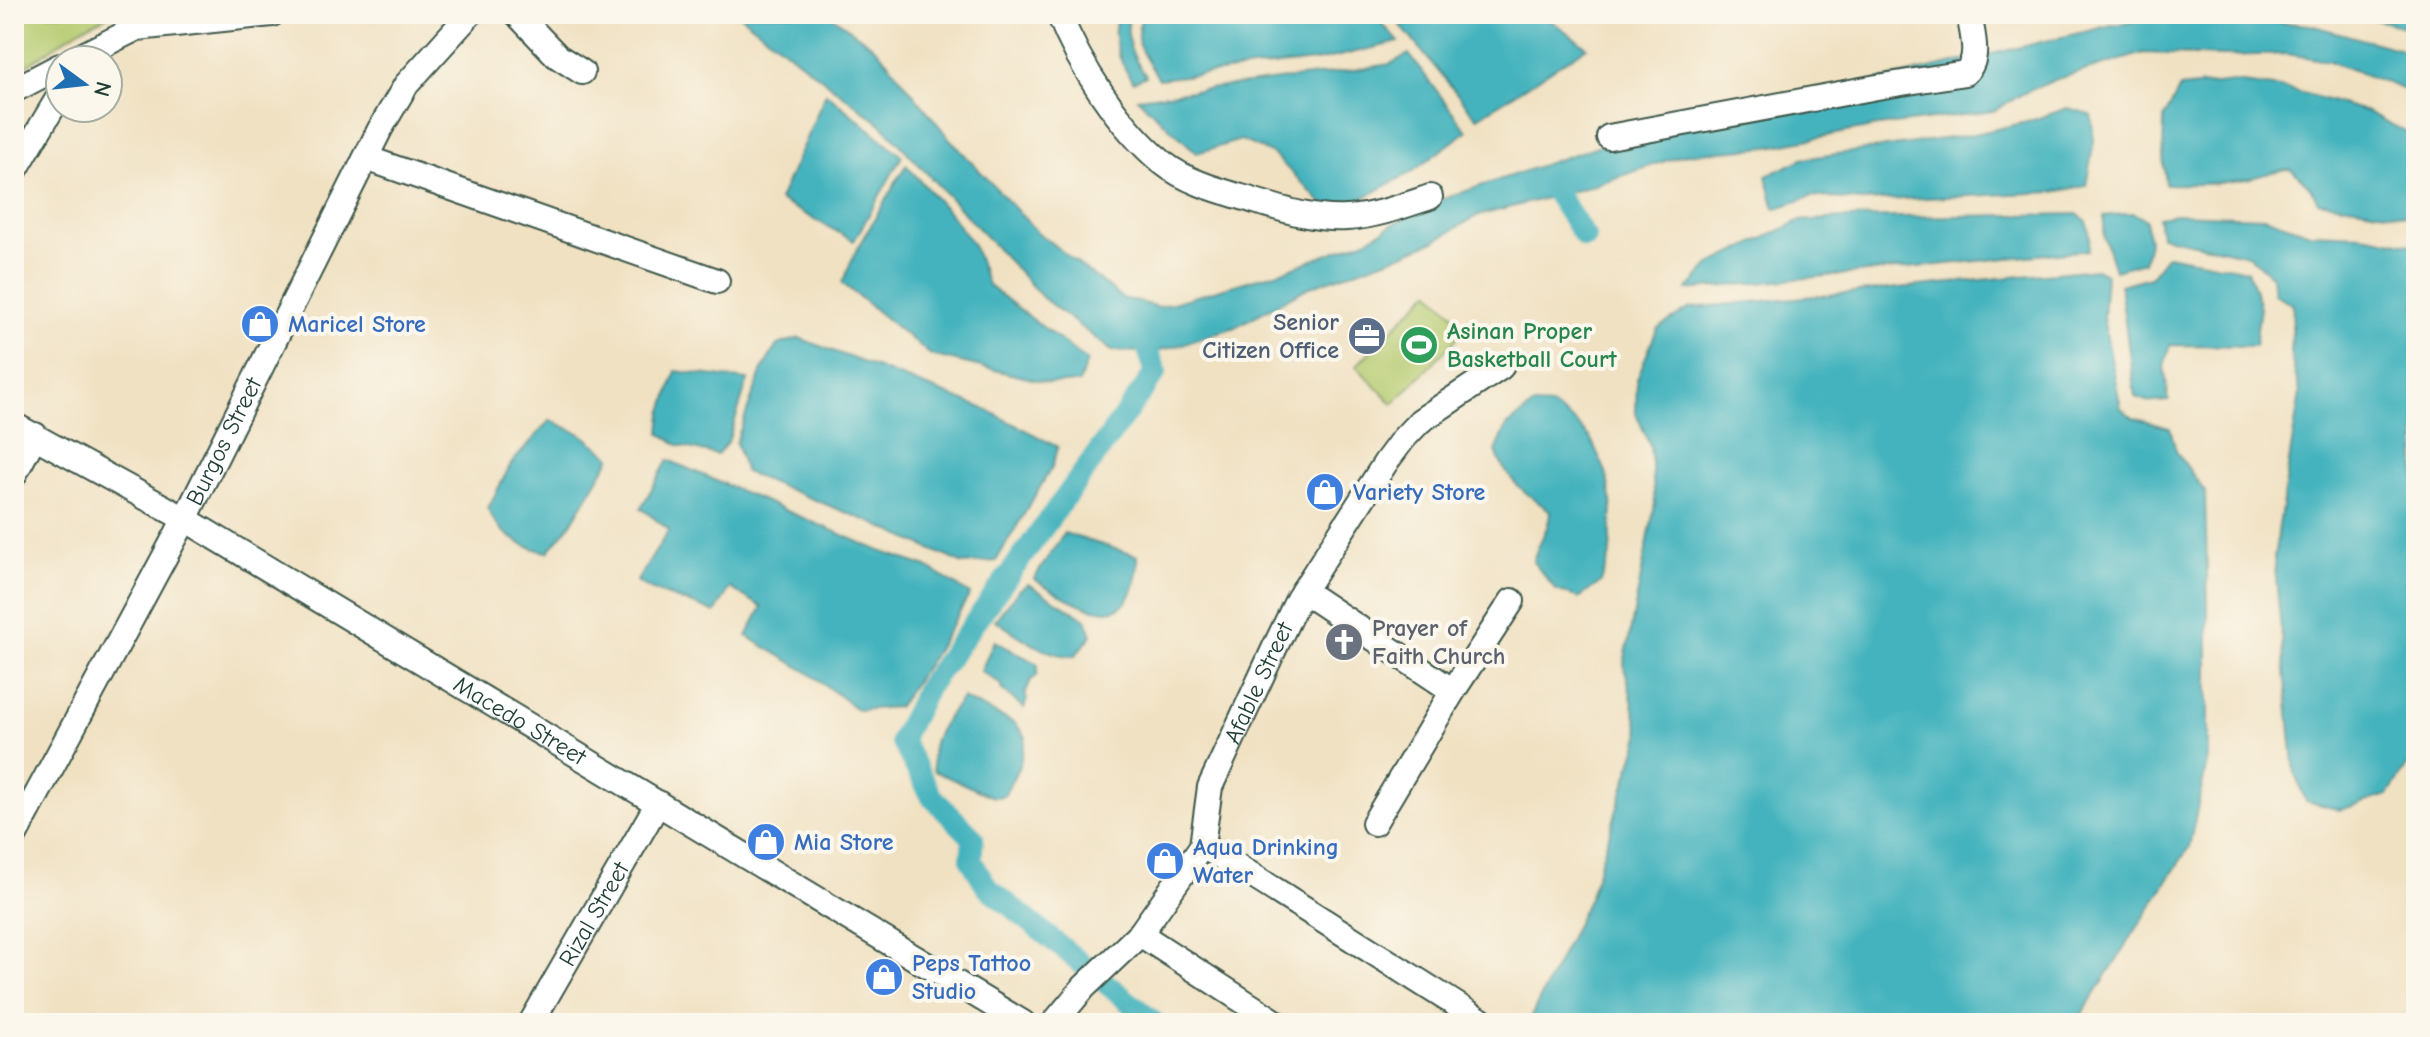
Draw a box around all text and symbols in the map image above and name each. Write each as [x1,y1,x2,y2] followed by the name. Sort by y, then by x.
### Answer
[44,44,124,124] north arrow
[88,79,117,99] text: N
[239,303,281,345] shop icon: Maricel Store
[1202,308,1339,364] place label: Senior Citizen Office
[288,310,426,338] place label: Maricel Store
[1346,315,1388,357] office icon: Senior Citizen Office
[1447,317,1618,373] place label: Asinan Proper Basketball Court
[1398,324,1440,366] sports icon: Asinan Proper Basketball Court
[180,372,268,510] street label: Burgos Street
[1304,471,1346,513] shop icon: Variety Store
[1353,478,1486,506] place label: Variety Store
[1372,614,1506,670] place label: Prayer of Faith Church
[1218,617,1299,748] street label: Afable Street
[1323,621,1365,663] church icon: Prayer of Faith Church
[449,670,592,772] street label: Macedo Street
[745,821,787,863] shop icon: Mia Store
[794,828,894,856] place label: Mia Store
[1193,833,1339,889] place label: Aqua Drinking Water
[1144,840,1186,882] shop icon: Aqua Drinking Water
[553,856,636,971] street label: Rizal Street
[912,949,1031,1005] place label: Peps Tattoo Studio
[863,956,905,998] shop icon: Peps Tattoo Studio

